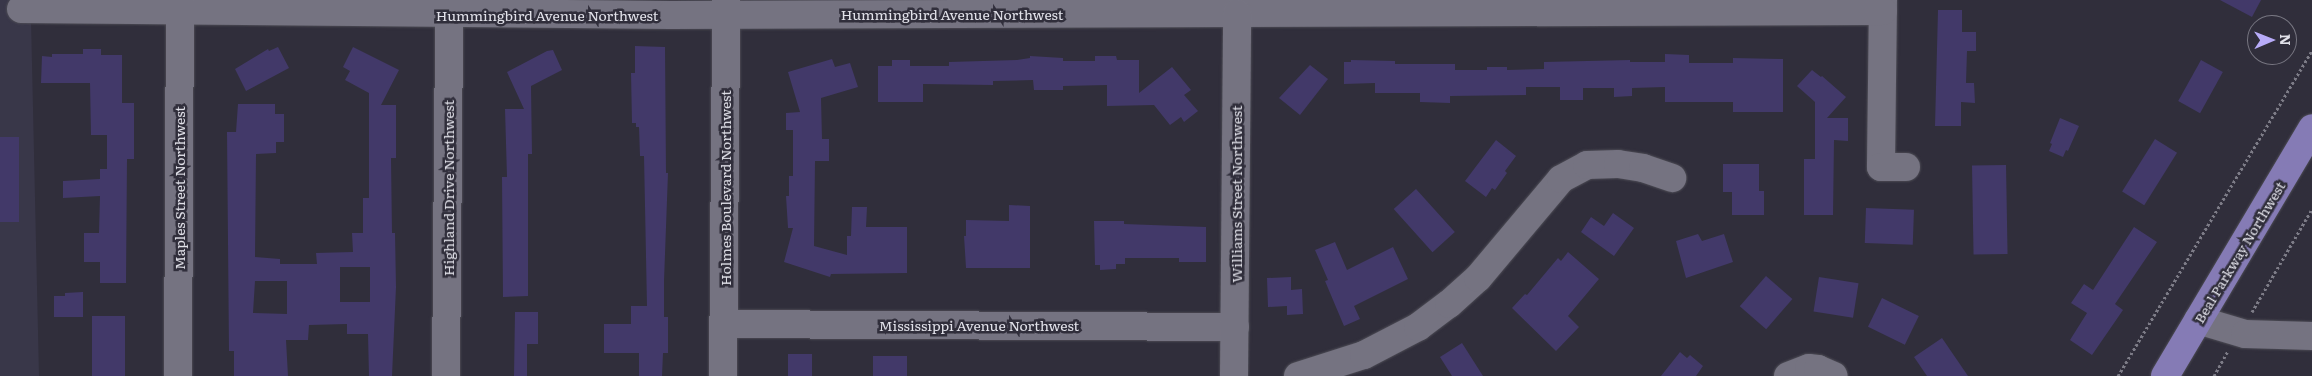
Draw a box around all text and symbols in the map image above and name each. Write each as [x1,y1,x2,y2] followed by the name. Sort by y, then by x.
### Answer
[841,6,1063,22] street label: Hummingbird Avenue Northwest
[436,7,658,23] street label: Hummingbird Avenue Northwest
[2247,15,2297,65] north arrow
[2276,34,2296,46] text: N
[717,90,733,286] street label: Holmes Boulevard Northwest
[440,100,456,276] street label: Highland Drive Northwest
[1228,105,1244,283] street label: Williams Street Northwest
[171,106,187,270] street label: Maples Street Northwest
[2190,178,2288,326] street label: Beal Parkway Northwest
[879,317,1079,333] street label: Mississippi Avenue Northwest

